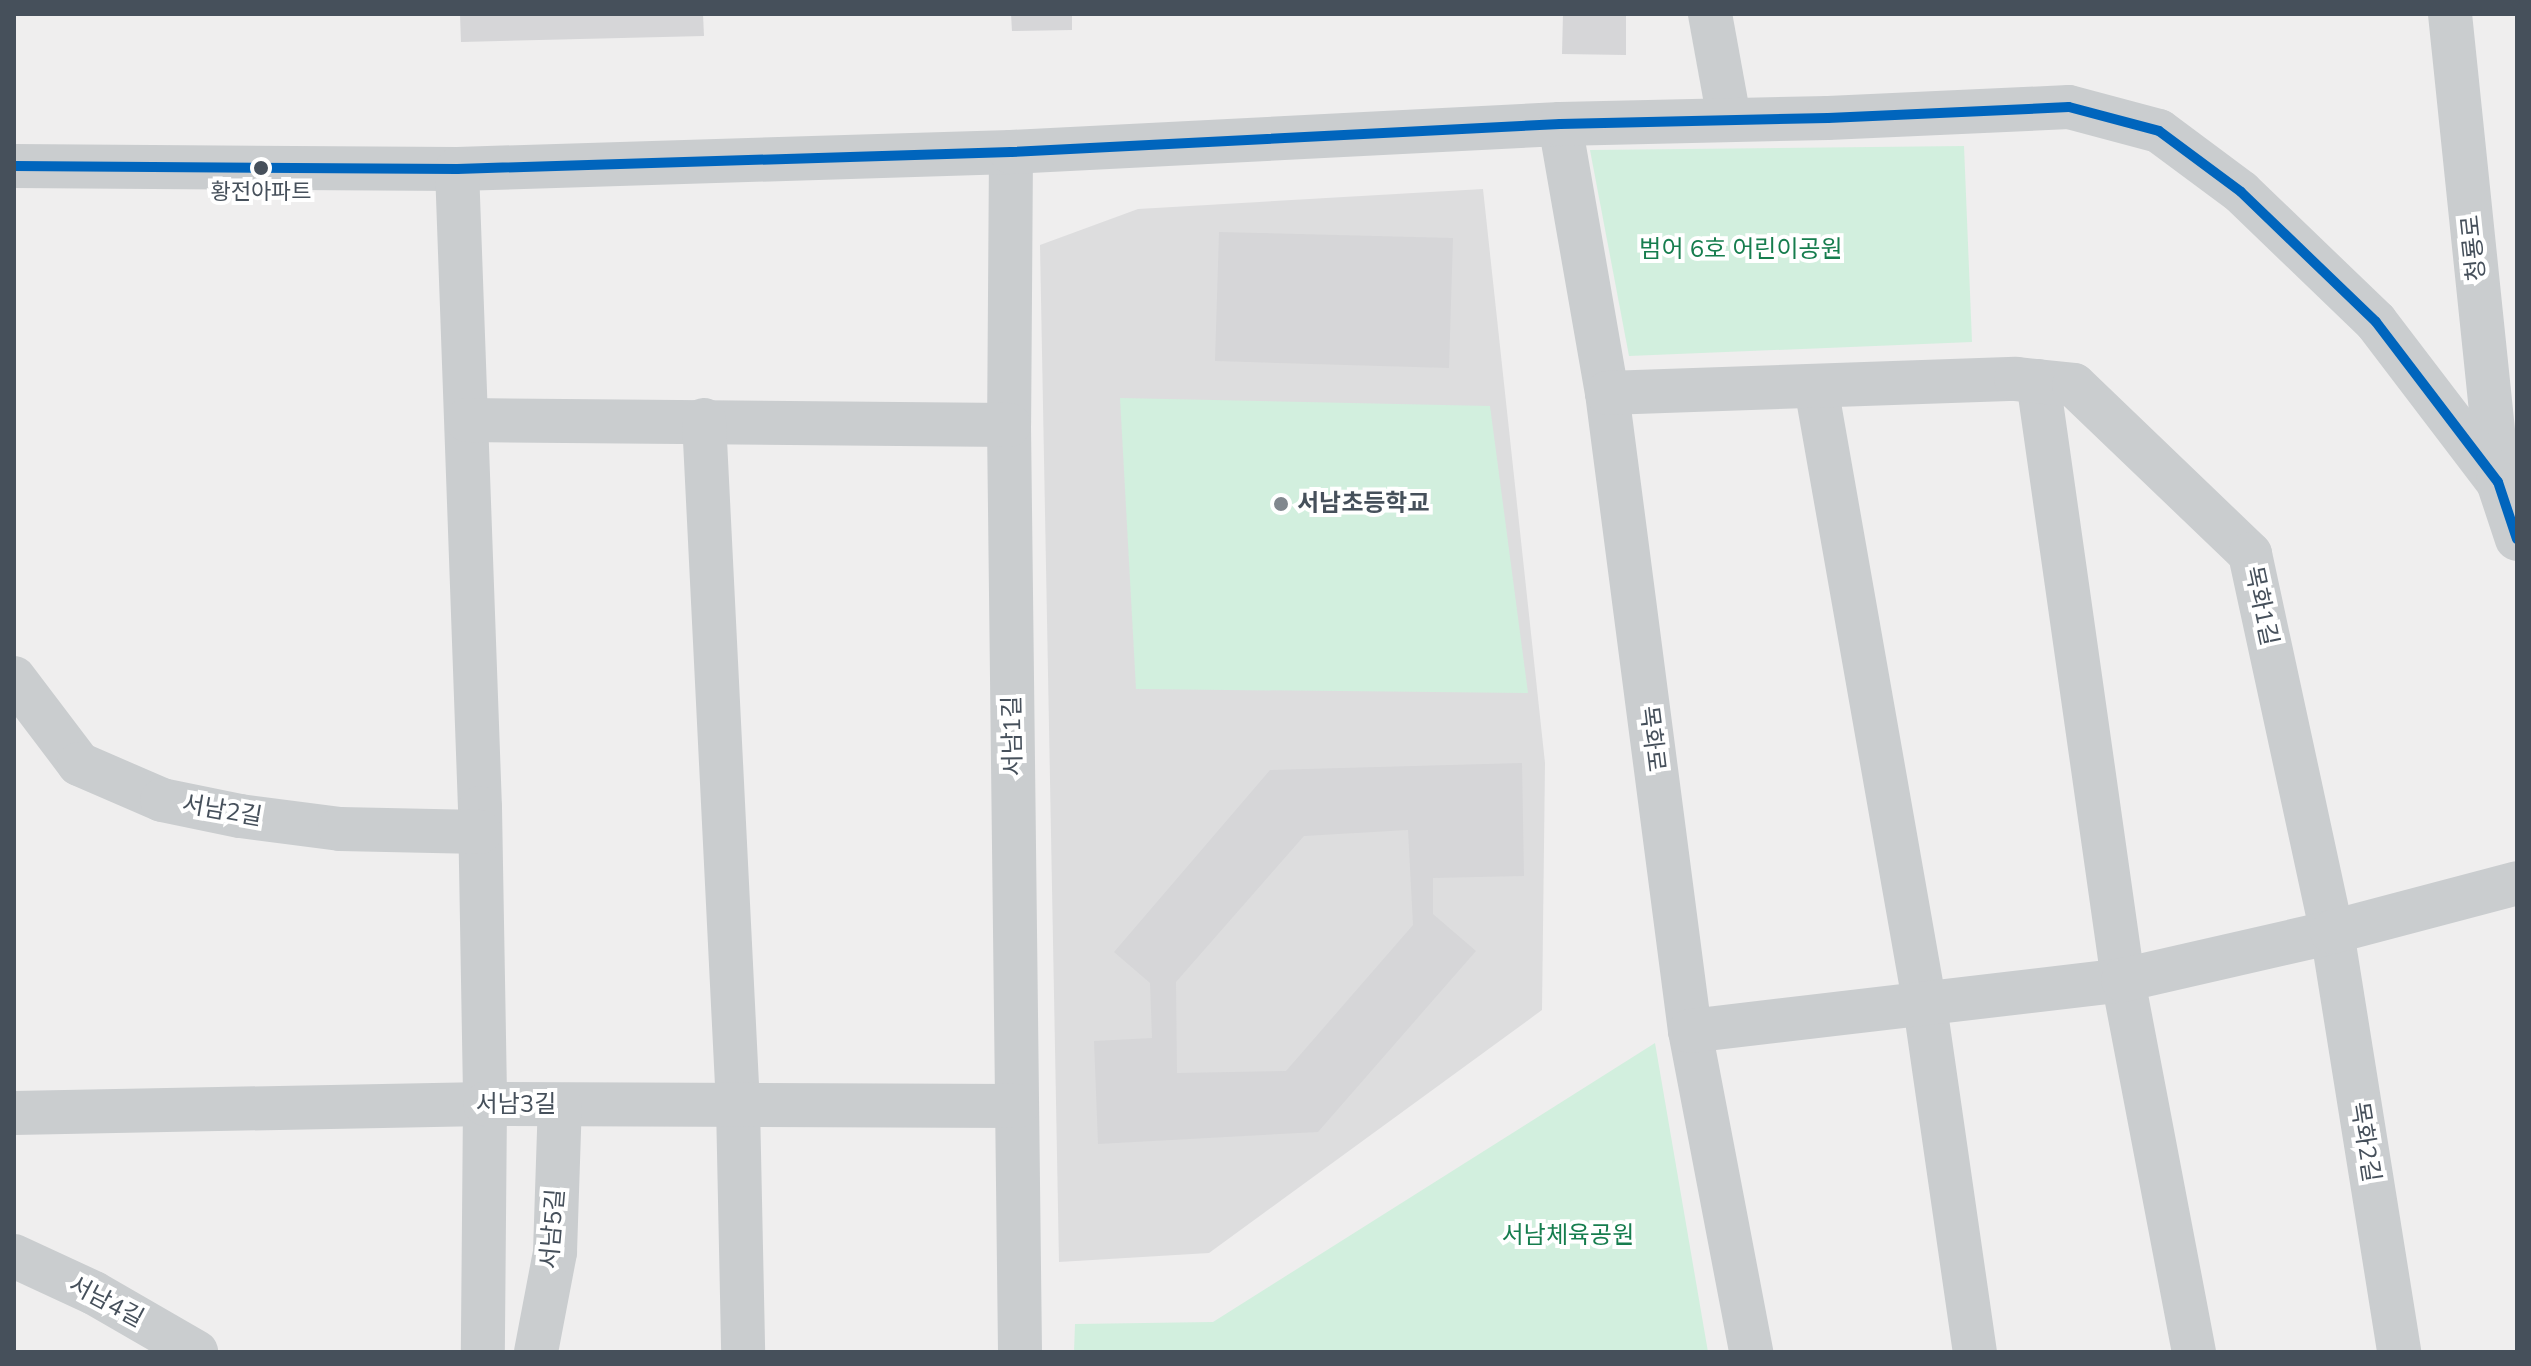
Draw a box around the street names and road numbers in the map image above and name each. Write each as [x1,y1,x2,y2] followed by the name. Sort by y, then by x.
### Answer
[2456,214,2492,282] street label: 청룡로
[2239,564,2283,648] street label: 목화1길
[998,695,1028,777] street label: 서남1길
[1634,704,1670,774] street label: 목화로
[180,790,264,832] street label: 서남2길
[476,1091,556,1119] street label: 서남3길
[2344,1100,2386,1184] street label: 목화2길
[535,1188,571,1270] street label: 서남5길
[64,1270,148,1334] street label: 서남4길

